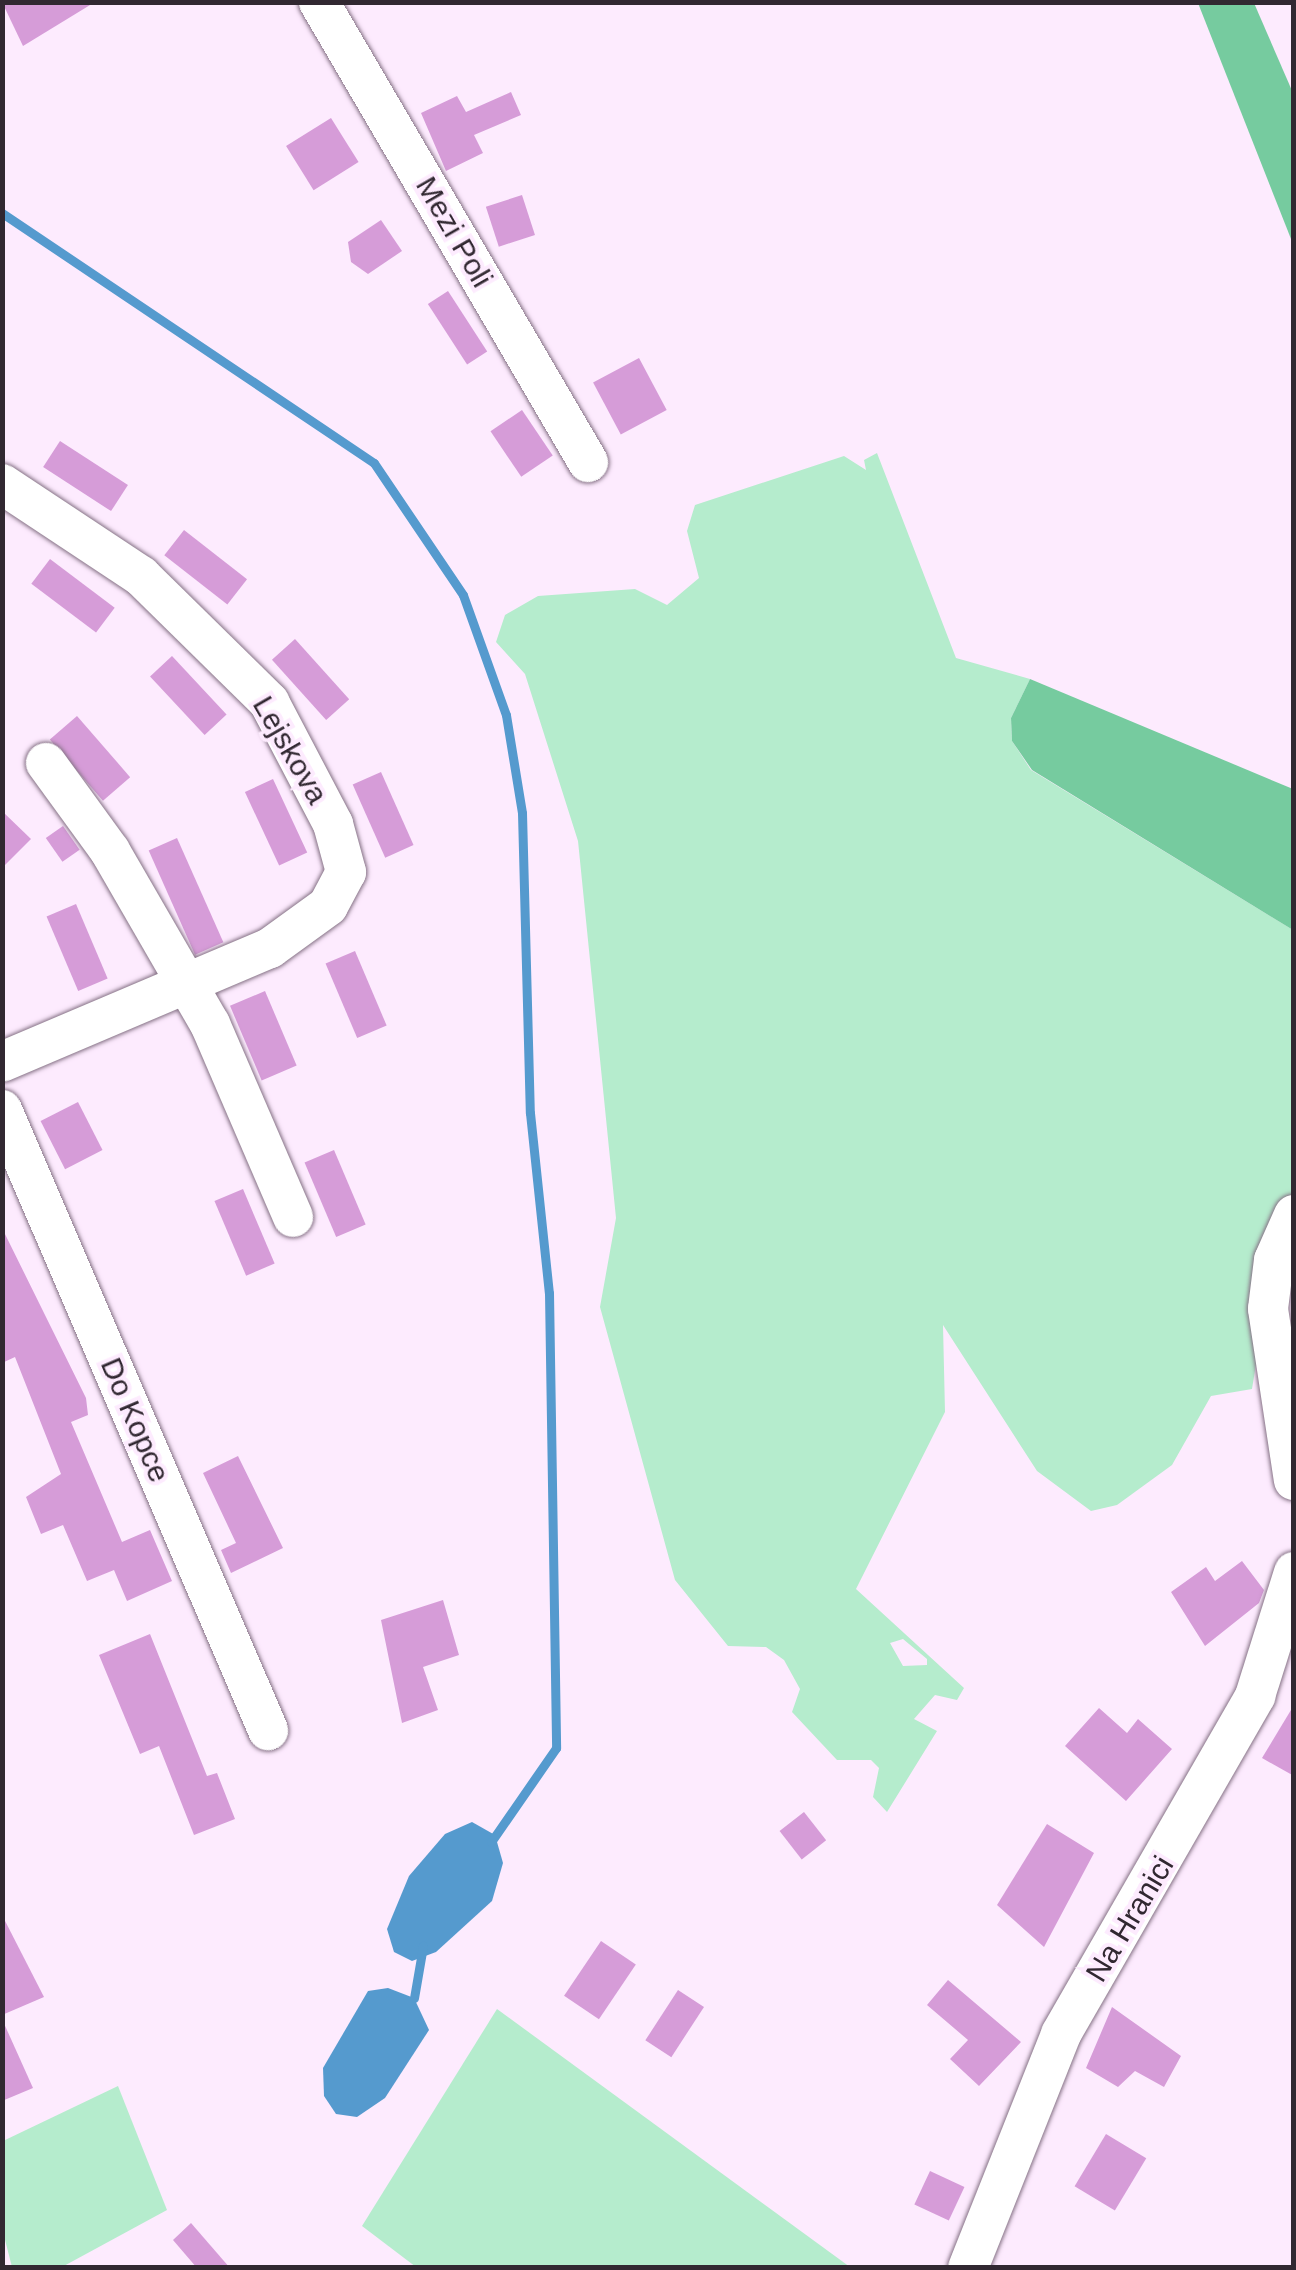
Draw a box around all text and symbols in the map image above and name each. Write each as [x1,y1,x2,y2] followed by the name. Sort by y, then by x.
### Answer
[408,170,500,294] street label: Mezi Poli
[245,690,335,810] street label: Lejskova
[93,1352,177,1488] street label: Do Kopce
[1079,1850,1181,1988] street label: Na Hranici

